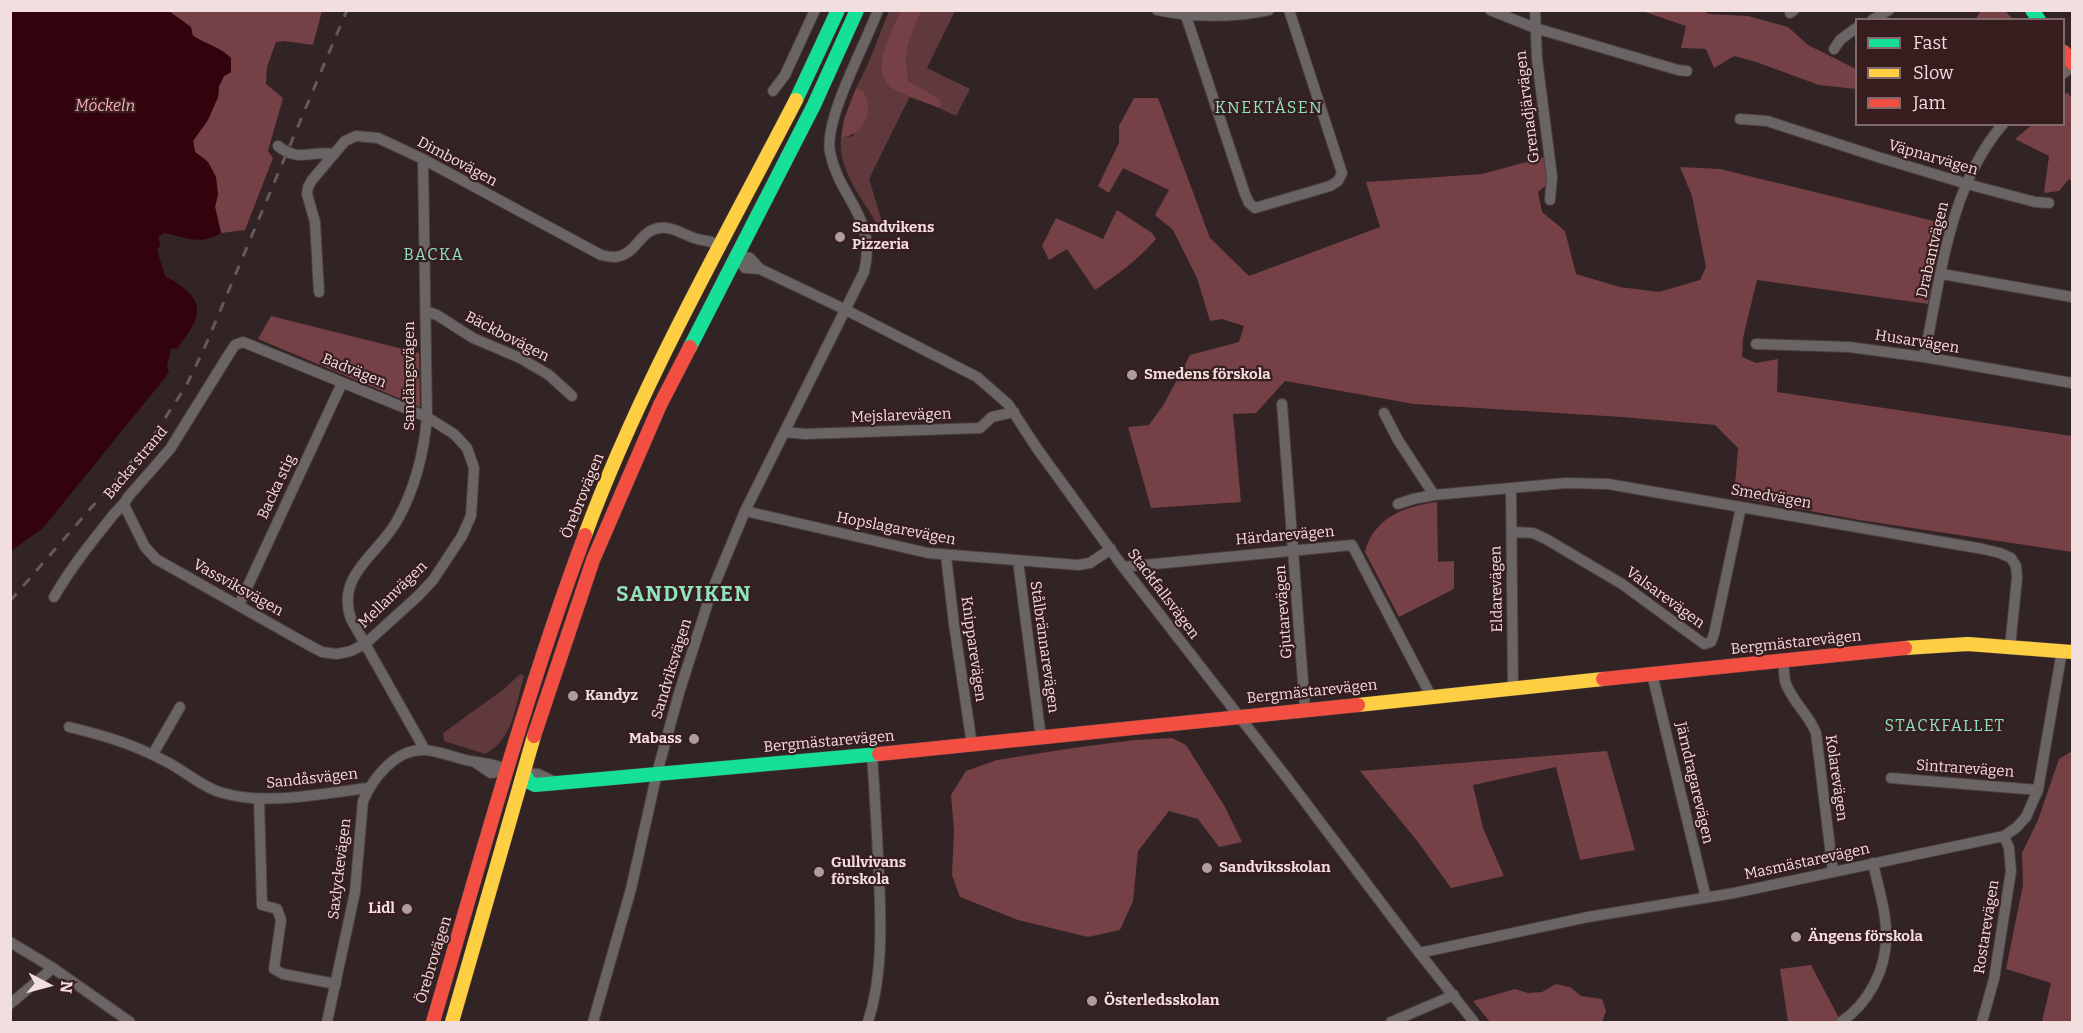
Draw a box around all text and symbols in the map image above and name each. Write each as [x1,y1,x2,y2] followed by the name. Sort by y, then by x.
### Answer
[1855,18,2065,126] legend
[1913,32,1948,54] text: Fast
[1512,50,1544,164] street label: Grenadjärvägen
[1913,62,1953,84] text: Slow
[1913,92,1946,114] text: Jam
[75,97,135,117] water label: Möckeln
[1215,99,1323,119] district label: KNEKTÅSEN
[414,133,500,191] street label: Dimbovägen
[1886,137,1980,179] street label: Väpnarvägen
[1913,200,1953,300] street label: Drabantvägen
[852,219,934,254] place label: Sandvikens Pizzeria
[833,230,847,244] marker: Sandvikens Pizzeria
[404,246,464,266] district label: BACKA
[462,308,552,366] street label: Bäckbovägen
[401,321,419,431] street label: Sandängsvägen
[1874,326,1960,358] street label: Husarvägen
[319,350,389,392] street label: Badvägen
[1144,366,1271,384] place label: Smedens förskola
[1125,368,1139,382] marker: Smedens förskola
[850,405,952,427] street label: Mejslarevägen
[100,423,172,503] street label: Backa strand
[558,451,608,541] street label: Örebrovägen
[254,452,300,522] street label: Backa stig
[1729,481,1813,513] street label: Smedvägen
[835,509,957,549] street label: Hopslagarevägen
[1235,523,1335,549] street label: Härdarevägen
[1123,545,1203,643] street label: Stackfallsvägen
[1487,546,1507,632] street label: Eldarevägen
[190,556,286,620] street label: Vassviksvägen
[355,558,431,632] street label: Mellanvägen
[1622,563,1708,633] street label: Valsarevägen
[1272,565,1296,659] street label: Gjutarevägen
[1026,580,1062,714] street label: Stålbrännarevägen
[616,582,752,608] district label: SANDVIKEN
[957,595,989,703] street label: Knipparevägen
[648,617,696,721] street label: Sandviksvägen
[1730,627,1862,659] street label: Bergmästarevägen
[1246,676,1378,708] street label: Bergmästarevägen
[585,687,638,705] place label: Kandyz
[566,689,580,703] marker: Kandyz
[1885,717,2005,737] district label: STACKFALLET
[1671,720,1717,846] street label: Järndragarevägen
[763,727,895,757] street label: Bergmästarevägen
[629,730,682,748] place label: Mabass
[687,732,701,746] marker: Mabass
[1821,734,1851,822] street label: Kolarevägen
[1915,757,2015,781] street label: Sintrarevägen
[265,765,359,793] street label: Sandåsvägen
[325,817,355,921] street label: Saxlyckevägen
[1743,840,1871,884] street label: Masmästarevägen
[831,854,906,889] place label: Gullvivans förskola
[1219,859,1331,877] place label: Sandviksskolan
[1200,861,1214,875] marker: Sandviksskolan
[812,865,826,879] marker: Gullvivans förskola
[1971,879,2003,975] street label: Rostarevägen
[368,900,395,918] place label: Lidl
[400,902,414,916] marker: Lidl
[412,914,456,1006] street label: Örebrovägen
[1808,928,1923,946] place label: Ängens förskola
[1789,930,1803,944] marker: Ängens förskola
[18,955,78,1015] north arrow
[56,980,76,994] text: N
[1104,992,1220,1010] place label: Österledsskolan
[1085,994,1099,1008] marker: Österledsskolan

